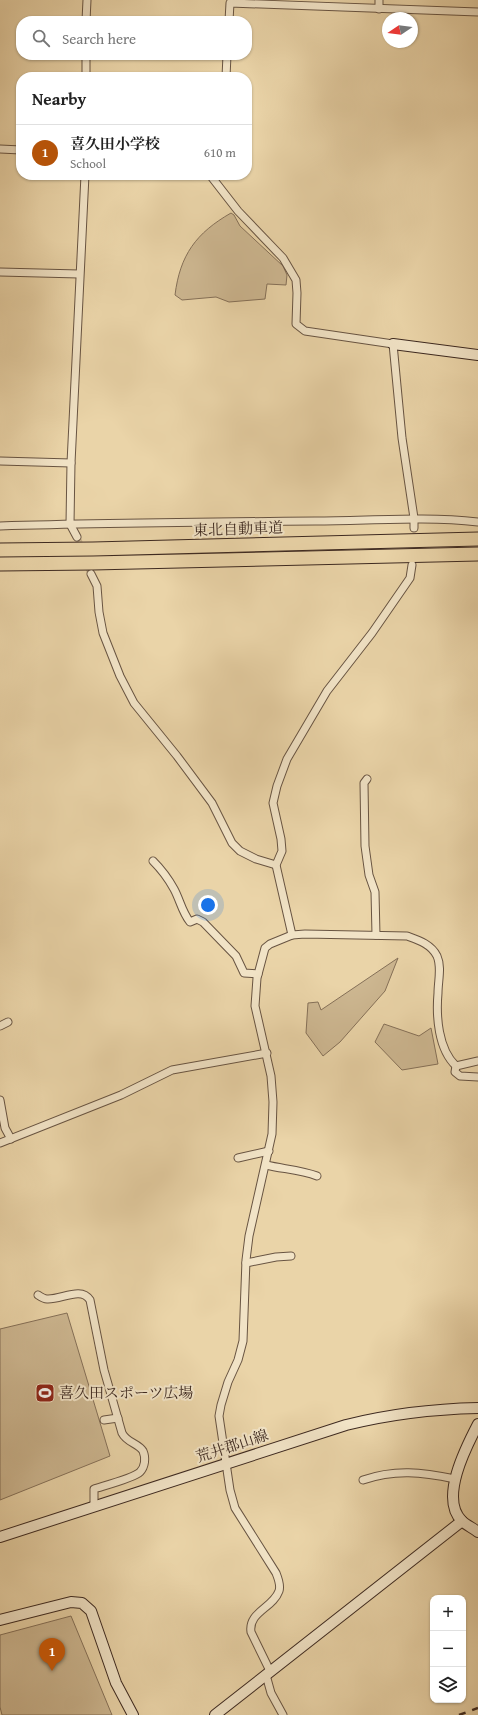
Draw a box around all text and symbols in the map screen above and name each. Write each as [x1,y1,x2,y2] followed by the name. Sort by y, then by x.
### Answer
[382,12,418,48] north arrow
[16,16,252,60] search box
[30,27,52,49] icon: search
[62,28,136,49] text: Search here
[32,86,86,111] text: Nearby
[70,133,160,154] text: 喜久田小学校
[42,143,48,162] text: 1
[204,143,236,162] text: 610 m
[70,154,106,173] text: School
[193,516,283,541] street label: 東北自動車道
[198,895,218,915] your location
[34,1382,56,1404] sports icon: 喜久田スポーツ広場
[59,1382,193,1403] place label: 喜久田スポーツ広場
[193,1424,271,1467] street label: 荒井郡山線
[430,1595,466,1703] map controls
[430,1595,466,1631] button: +
[430,1631,466,1667] button: −
[39,1638,65,1671] pin: 1
[430,1667,466,1703] button: layers

